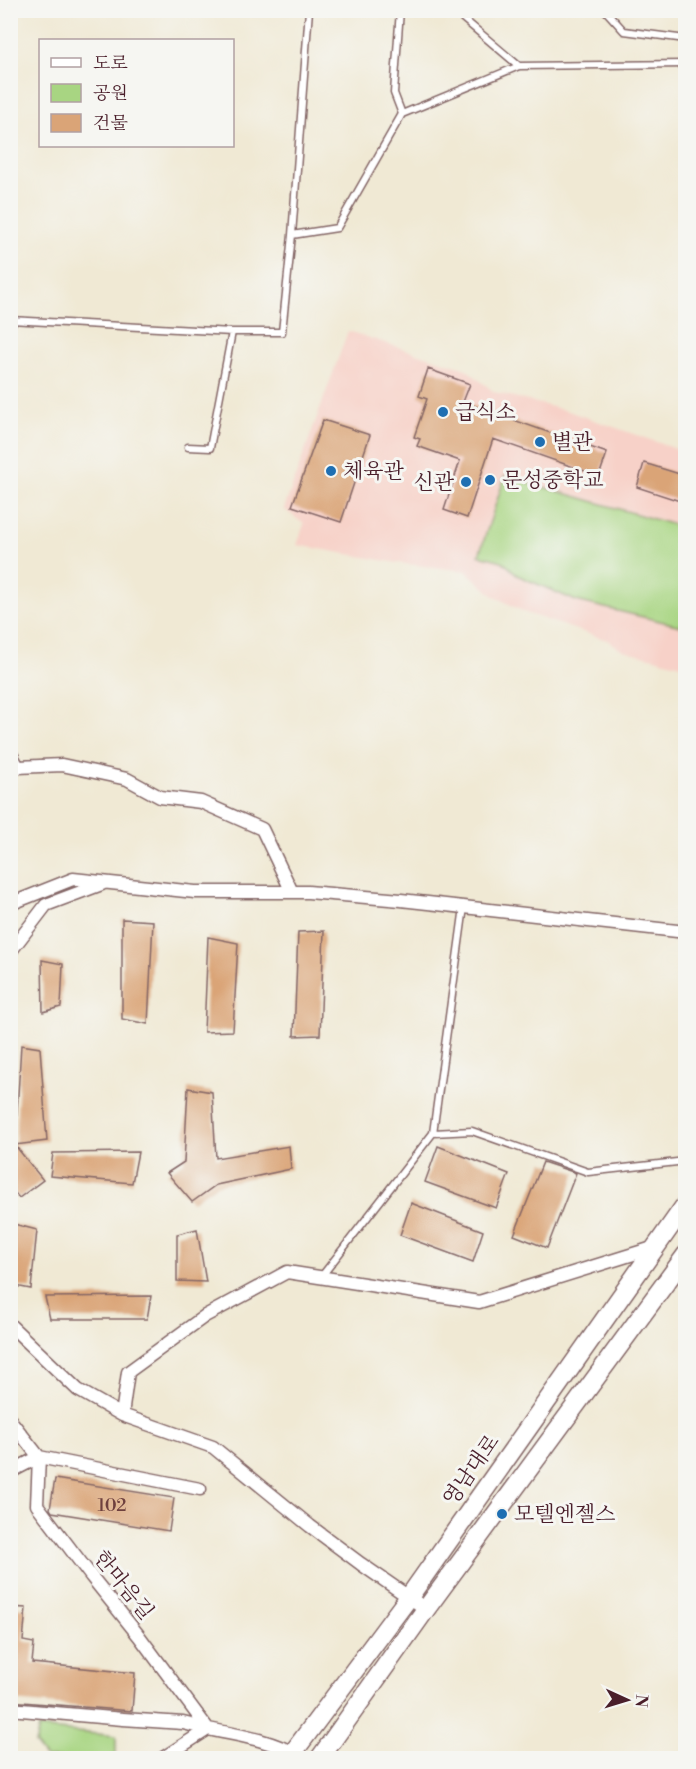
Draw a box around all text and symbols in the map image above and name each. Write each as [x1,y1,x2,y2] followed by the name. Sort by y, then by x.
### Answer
[39,39,234,147] legend
[93,52,128,75] text: 도로
[93,82,128,105] text: 공원
[93,112,128,135] text: 건물
[455,400,516,426] place label: 급식소
[436,405,450,419] marker: 급식소
[552,430,593,456] place label: 별관
[533,435,547,449] marker: 별관
[343,459,405,485] place label: 체육관
[324,464,338,478] marker: 체육관
[502,468,603,494] place label: 문성중학교
[413,470,455,496] place label: 신관
[483,473,497,487] marker: 문성중학교
[459,475,473,489] marker: 신관
[438,1430,506,1511] street label: 영남대로
[97,1494,127,1517] house number: 102
[514,1502,615,1528] place label: 모텔엔젤스
[495,1507,509,1521] marker: 모텔엔젤스
[88,1546,159,1625] street label: 한마음길
[597,1670,657,1730] north arrow
[631,1694,651,1708] text: N

